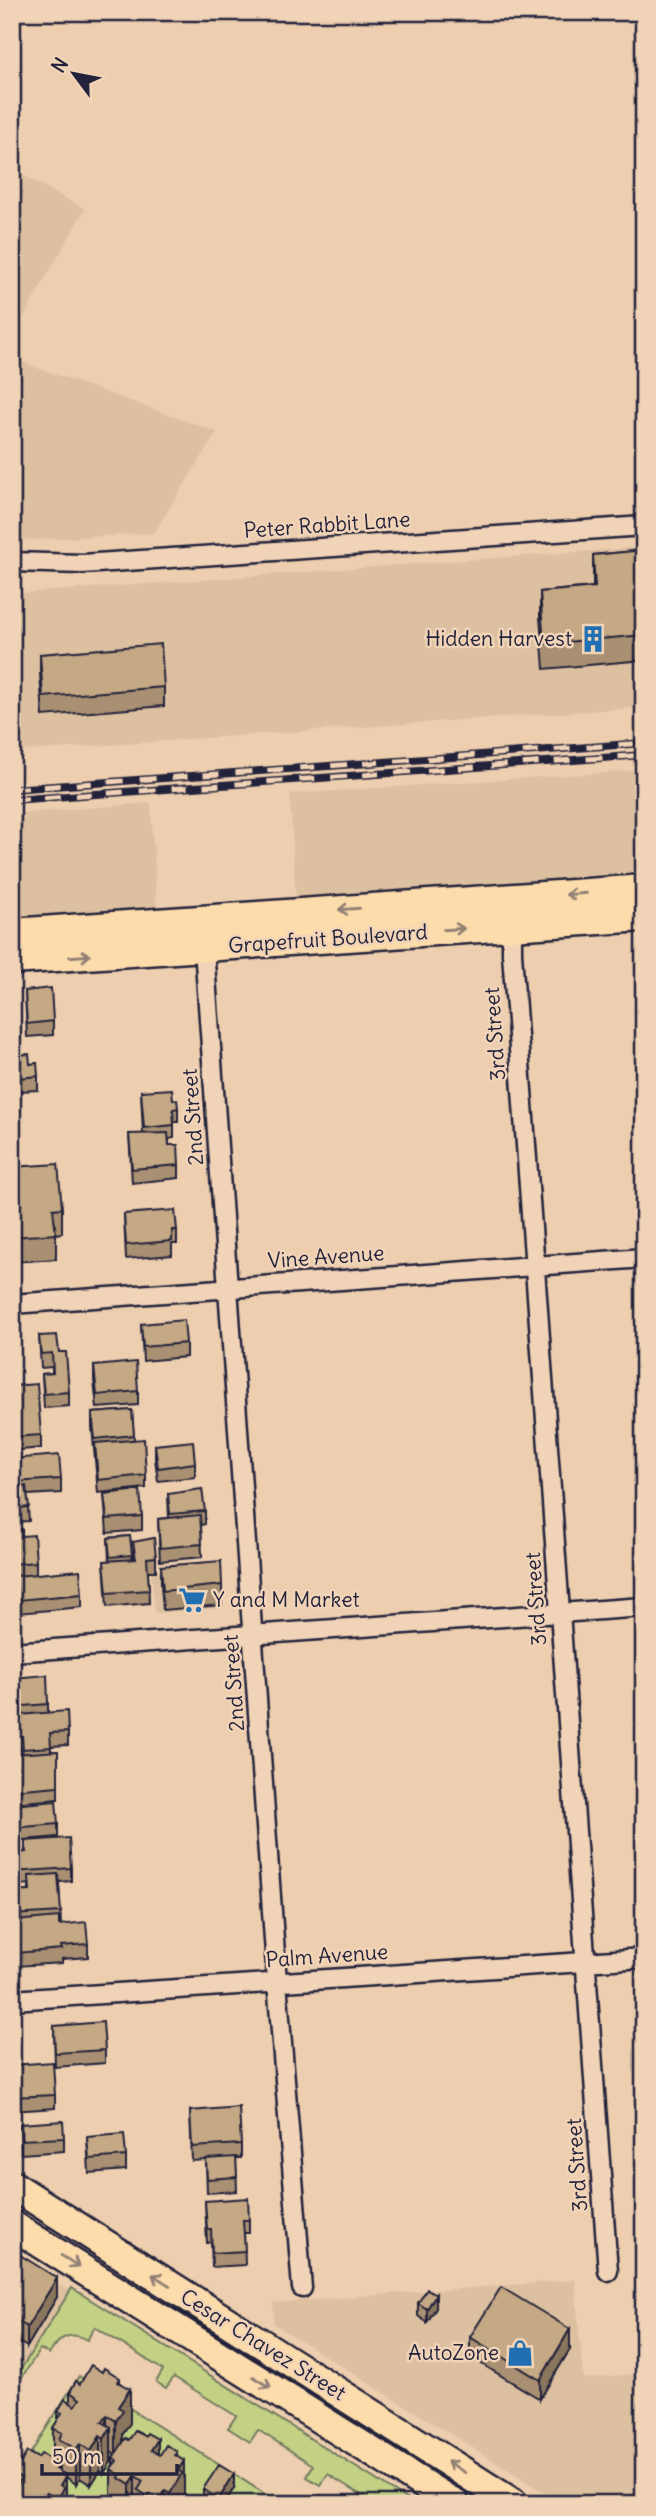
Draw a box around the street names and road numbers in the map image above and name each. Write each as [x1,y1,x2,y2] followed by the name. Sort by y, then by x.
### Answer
[243,505,411,544] street label: Peter Rabbit Lane
[227,918,429,959] street label: Grapefruit Boulevard
[478,986,511,1082] street label: 3rd Street
[176,1068,209,1166] street label: 2nd Street
[267,1239,385,1274] street label: Vine Avenue
[519,1551,552,1647] street label: 3rd Street
[217,1634,250,1732] street label: 2nd Street
[265,1938,389,1973] street label: Palm Avenue
[560,2117,593,2213] street label: 3rd Street
[175,2283,351,2406] street label: Cesar Chavez Street

